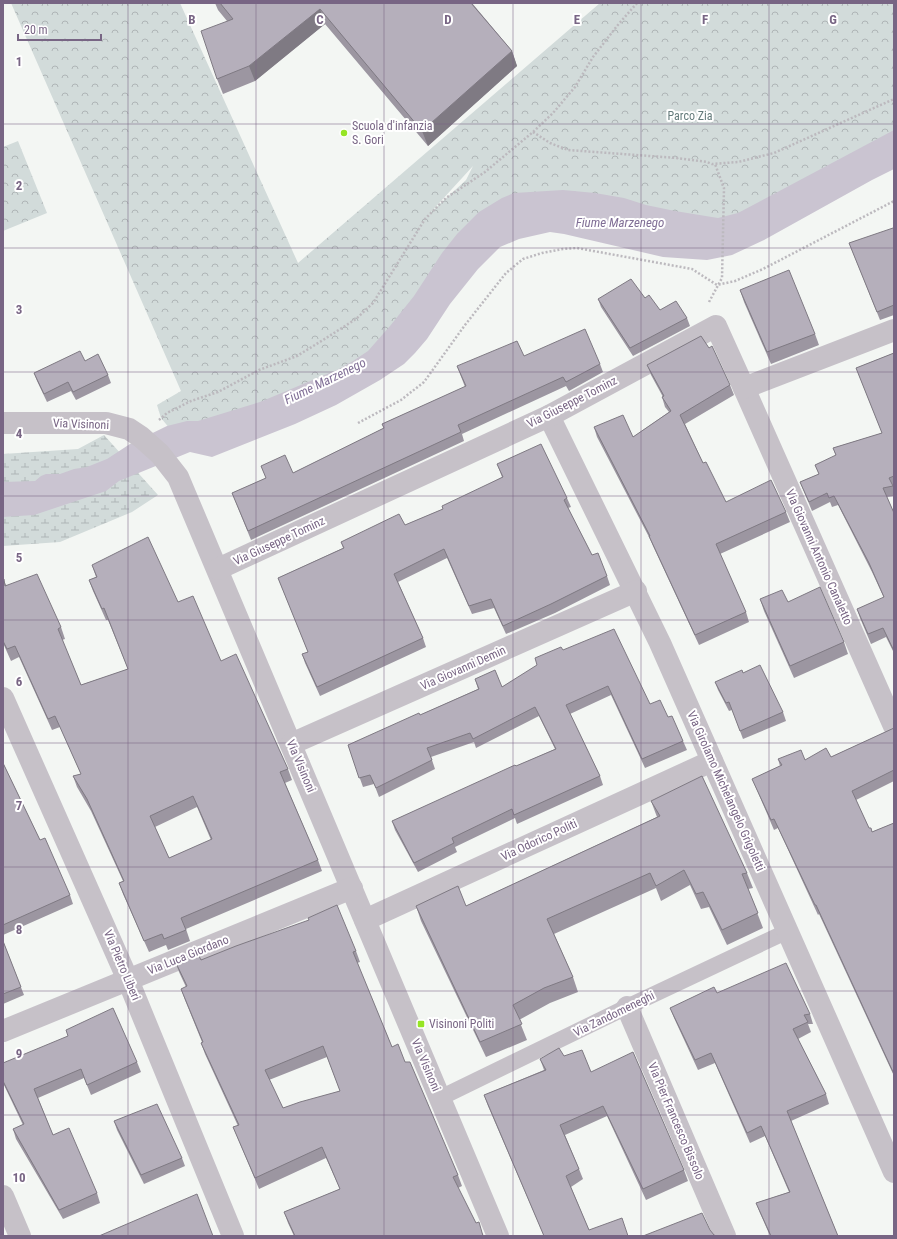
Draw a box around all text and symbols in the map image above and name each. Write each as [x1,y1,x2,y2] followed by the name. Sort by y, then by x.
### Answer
[188,12,196,27] text: B
[316,12,324,27] text: C
[444,12,452,27] text: D
[574,12,581,27] text: E
[702,12,708,27] text: F
[829,12,837,27] text: G
[18,16,101,42] scale bar
[24,23,48,37] text: 20 m
[16,54,22,69] text: 1
[668,109,713,123] park label: Parco Zia
[352,119,433,147] place label: Scuola d'infanzia S. Gori
[339,128,349,138] marker: Scuola d'infanzia S. Gori
[16,178,23,193] text: 2
[576,215,664,230] water label: Fiume Marzenego
[16,302,22,317] text: 3
[282,355,368,407] water label: Fiume Marzenego
[525,373,619,431] street label: Via Giuseppe Tominz
[53,416,109,432] street label: Via Visinoni
[16,426,23,441] text: 4
[783,487,855,627] street label: Via Giovanni Antonio Canaletto
[231,514,327,568] street label: Via Giuseppe Tominz
[16,550,23,565] text: 5
[418,643,508,693] street label: Via Giovanni Demin
[16,674,23,689] text: 6
[684,709,768,873] street label: Via Girolamo Michelangelo Grigoletti
[284,737,318,795] street label: Via Visinoni
[16,798,23,813] text: 7
[499,816,579,864] street label: Via Odorico Politi
[16,922,22,937] text: 8
[101,928,143,1002] street label: Via Pietro Liberi
[145,932,231,978] street label: Via Luca Giordano
[571,988,657,1040] street label: Via Zandomeneghi
[429,1017,494,1031] place label: Visinoni Politi
[416,1019,426,1029] marker: Visinoni Politi
[409,1036,443,1094] street label: Via Visinoni
[16,1046,22,1061] text: 9
[645,1060,707,1182] street label: Via Pier Francesco Bissolo
[12,1170,26,1185] text: 10

